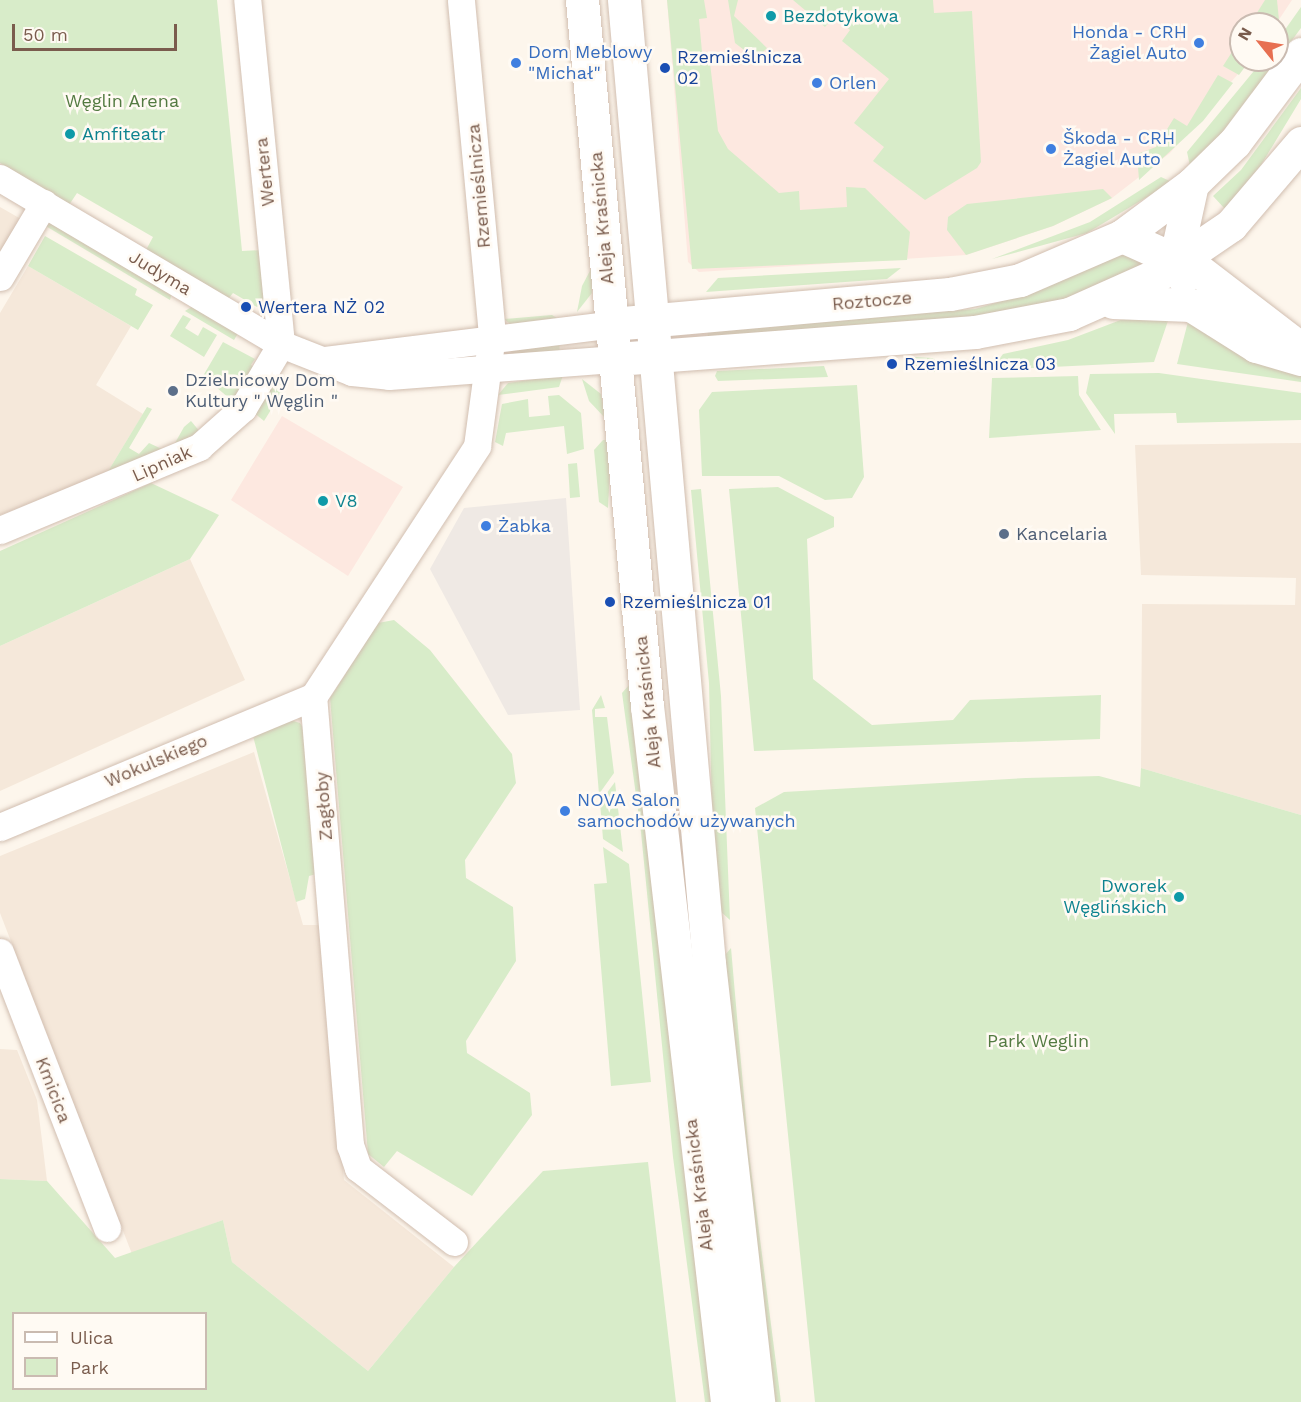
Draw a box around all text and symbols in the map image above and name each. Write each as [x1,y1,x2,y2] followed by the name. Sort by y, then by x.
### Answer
[783,5,899,27] place label: Bezdotykowa
[764,9,778,23] marker: Bezdotykowa
[15,12,180,50] scale bar
[1229,12,1289,72] north arrow
[1072,22,1187,64] place label: Honda - CRH Żagiel Auto
[23,24,68,45] text: 50 m
[1234,24,1256,44] text: N
[1192,36,1206,50] marker: Honda - CRH Żagiel Auto
[528,42,652,84] place label: Dom Meblowy "Michał"
[677,47,802,90] place label: Rzemieślnicza 02
[509,56,523,70] marker: Dom Meblowy "Michał"
[658,61,672,75] marker: Rzemieślnicza 02
[829,72,877,94] place label: Orlen
[810,76,824,90] marker: Orlen
[65,90,179,112] park label: Węglin Arena
[82,123,165,145] place label: Amfiteatr
[463,123,495,249] street label: Rzemieślnicza
[63,127,77,141] marker: Amfiteatr
[1063,128,1176,170] place label: Škoda - CRH Żagiel Auto
[251,137,279,207] street label: Wertera
[1044,142,1058,156] marker: Škoda - CRH Żagiel Auto
[585,150,619,286] street label: Aleja Kraśnicka
[125,246,195,300] street label: Judyma
[831,287,913,315] street label: Roztocze
[258,296,386,318] place label: Wertera NŻ 02
[239,300,253,314] marker: Wertera NŻ 02
[904,353,1056,375] place label: Rzemieślnicza 03
[885,357,899,371] marker: Rzemieślnicza 03
[185,370,339,412] place label: Dzielnicowy Dom Kultury " Węglin "
[166,384,180,398] marker: Dzielnicowy Dom Kultury " Węglin "
[129,441,195,487] street label: Lipniak
[335,490,358,512] place label: V8
[316,494,330,508] marker: V8
[498,515,551,537] place label: Żabka
[479,519,493,533] marker: Żabka
[1016,523,1107,545] place label: Kancelaria
[997,527,1011,541] marker: Kancelaria
[622,591,771,613] place label: Rzemieślnicza 01
[603,595,617,609] marker: Rzemieślnicza 01
[630,634,666,770] street label: Aleja Kraśnicka
[101,730,211,792] street label: Wokulskiego
[311,771,337,841] street label: Zagłoby
[577,790,796,832] place label: NOVA Salon samochodów używanych
[558,804,572,818] marker: NOVA Salon samochodów używanych
[1063,876,1167,918] place label: Dworek Węglińskich
[1172,890,1186,904] marker: Dworek Węglińskich
[987,1030,1089,1052] park label: Park Weglin
[31,1054,75,1126] street label: Kmicica
[680,1117,718,1253] street label: Aleja Kraśnicka
[12,1312,207,1390] legend
[70,1327,113,1348] text: Ulica
[70,1357,109,1378] text: Park

